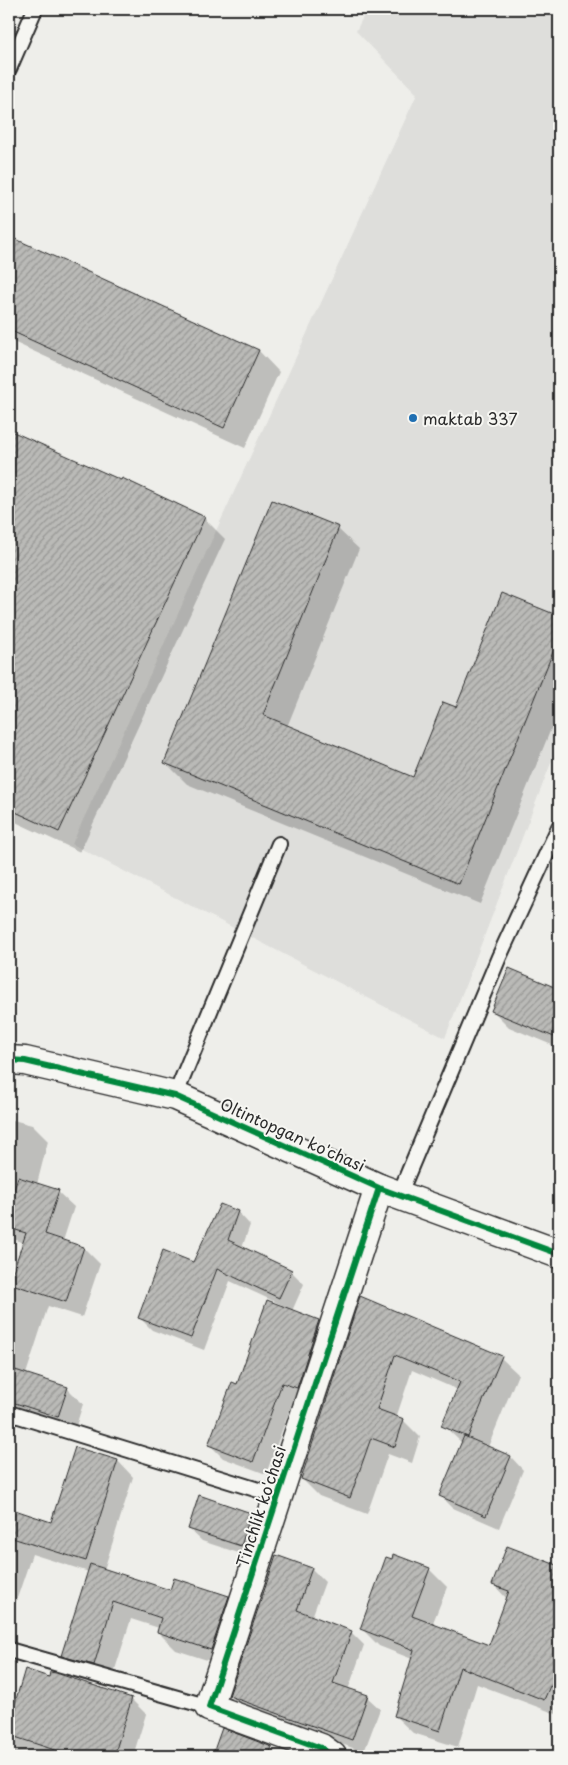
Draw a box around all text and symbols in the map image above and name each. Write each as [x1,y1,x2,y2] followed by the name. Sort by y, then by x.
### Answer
[423,406,517,430] place label: maktab 337
[407,412,419,424] marker: maktab 337
[217,1091,369,1177] street label: Oltintopgan ko'chasi
[229,1442,291,1570] street label: Tinchlik ko'chasi

